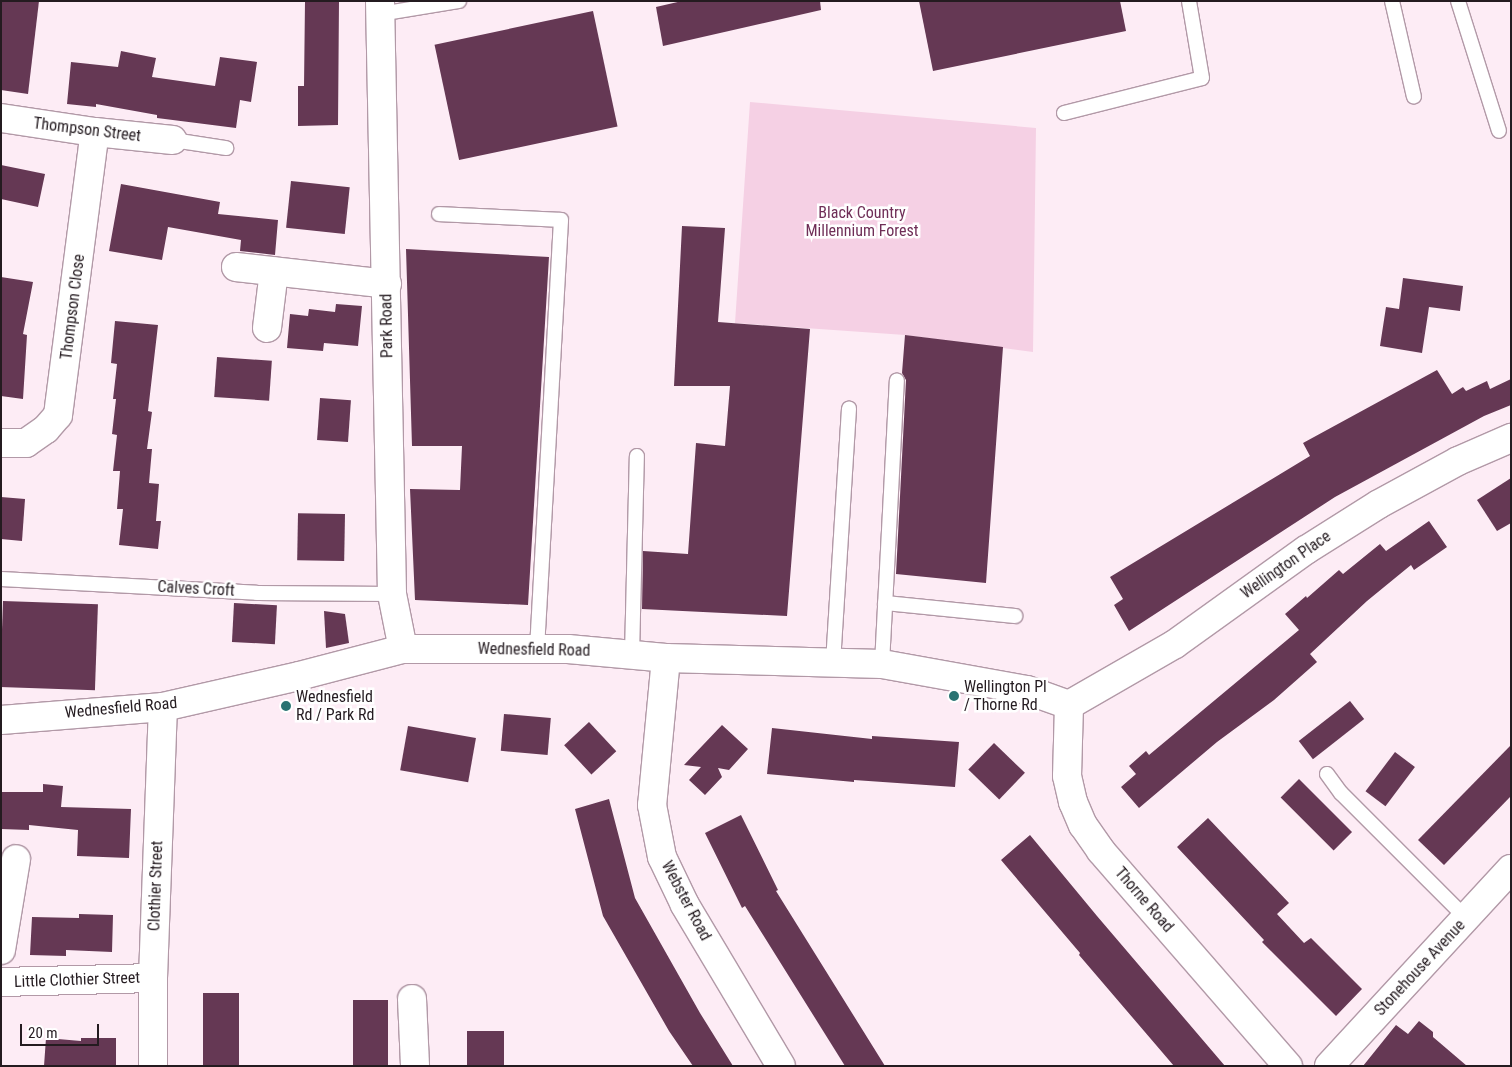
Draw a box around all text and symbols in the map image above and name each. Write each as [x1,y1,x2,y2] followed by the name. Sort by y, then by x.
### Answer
[32,114,142,146] street label: Thompson Street
[805,203,919,241] park label: Black Country Millennium Forest
[57,253,89,361] street label: Thompson Close
[377,294,397,358] street label: Park Road
[1237,527,1335,603] street label: Wellington Place
[157,577,235,601] street label: Calves Croft
[478,639,590,661] street label: Wednesfield Road
[964,677,1047,715] place label: Wellington Pl / Thorne Rd
[296,687,374,725] place label: Wednesfield Rd / Park Rd
[948,690,960,702] marker: Wellington Pl / Thorne Rd
[64,694,178,722] street label: Wednesfield Road
[280,700,292,712] marker: Wednesfield Rd / Park Rd
[145,840,167,932] street label: Clothier Street
[657,858,715,944] street label: Webster Road
[1111,864,1177,936] street label: Thorne Road
[1371,916,1469,1020] street label: Stonehouse Avenue
[14,968,140,992] street label: Little Clothier Street
[22,1014,101,1046] scale bar
[28,1024,58,1042] text: 20 m

